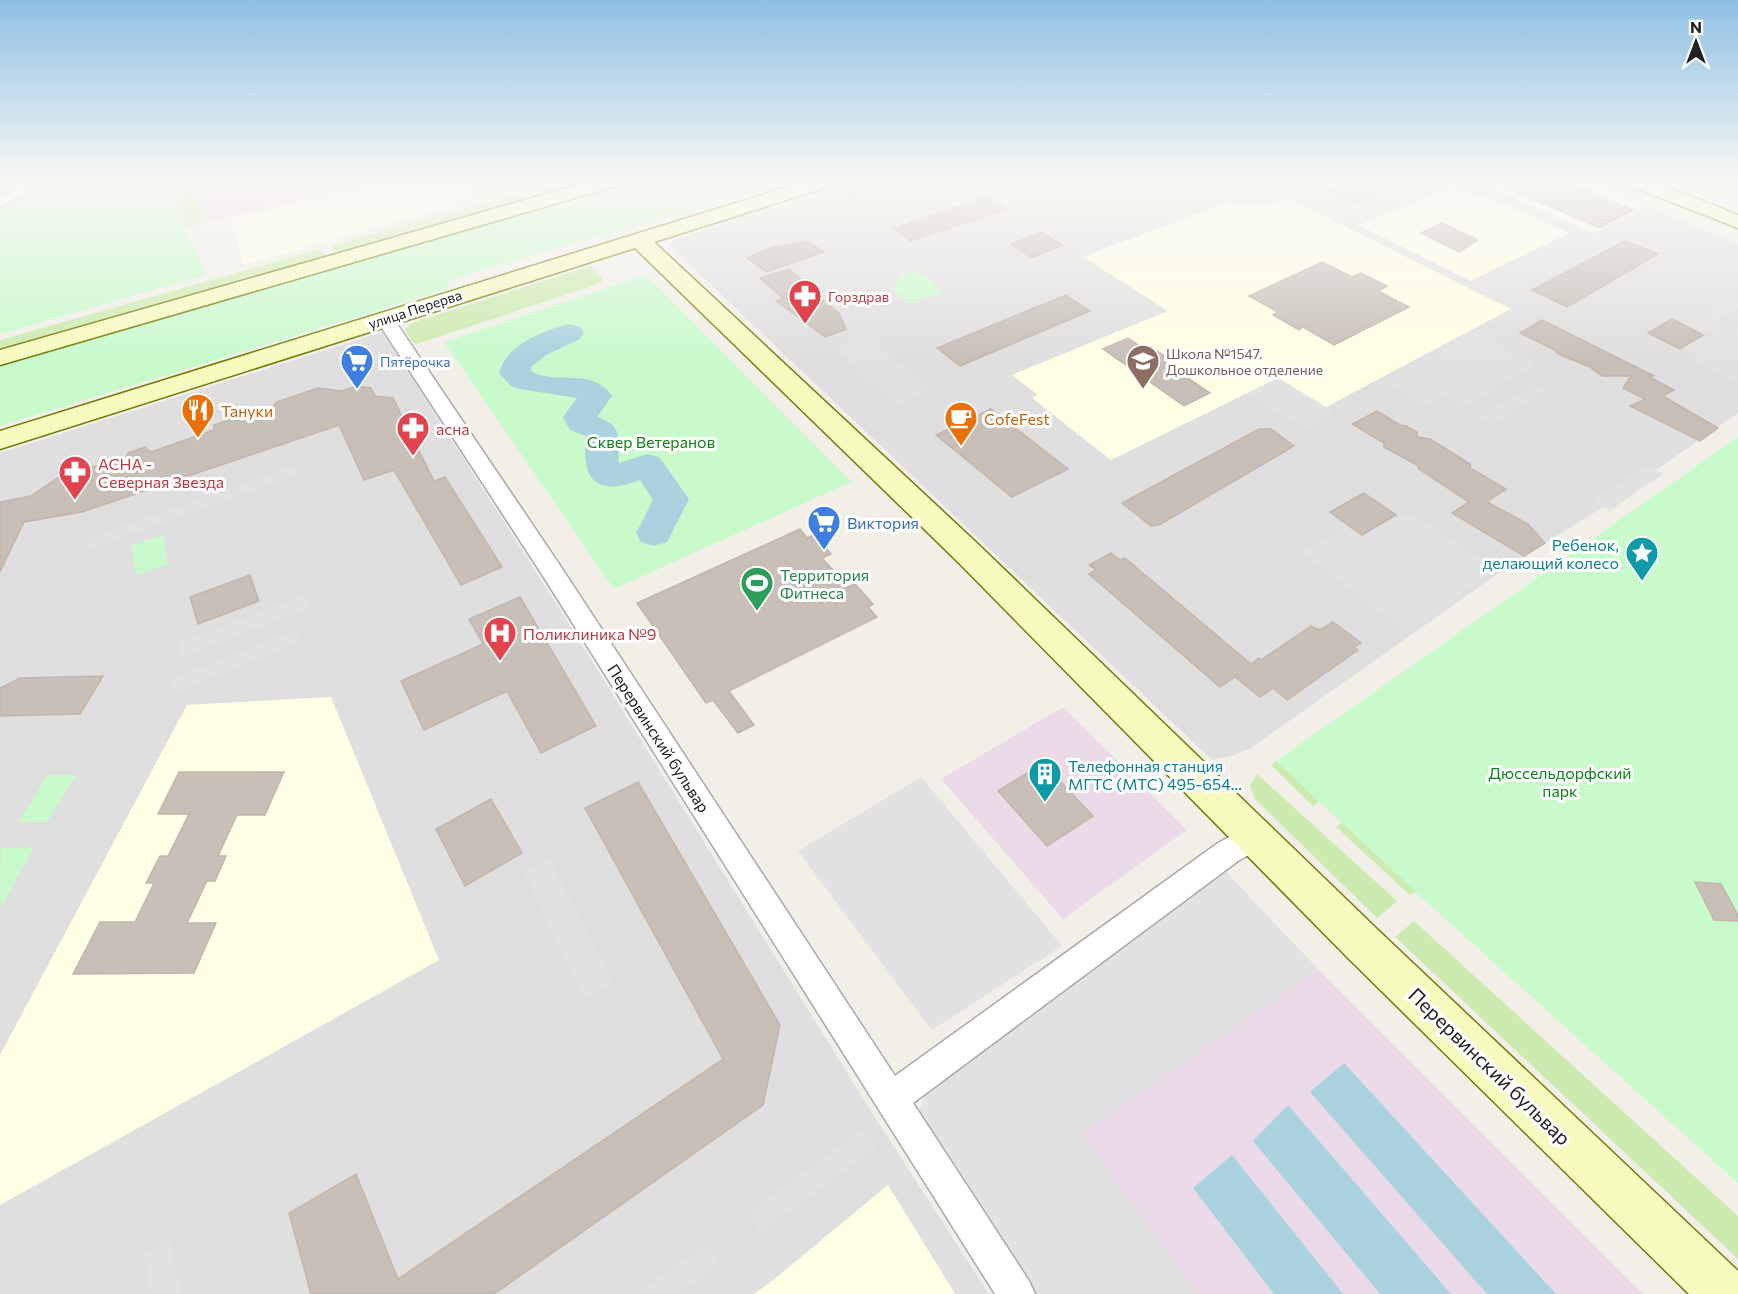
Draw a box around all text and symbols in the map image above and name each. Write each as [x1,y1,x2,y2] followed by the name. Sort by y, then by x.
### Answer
[1666,12,1726,72] north arrow
[1690,17,1702,36] text: N
[787,278,823,325] pharmacy icon: Горздрав
[366,286,464,332] street label: улица Перерва
[828,288,889,305] place label: Горздрав
[339,343,375,390] supermarket icon: Пятёрочка
[1125,343,1161,390] school or university icon: Школа №1547. Дошкольное отделение
[1166,345,1323,378] place label: Школа №1547. Дошкольное отделение
[380,353,450,370] place label: Пятёрочка
[180,392,216,439] restaurant icon: Тануки
[943,400,979,447] cafe icon: CofeFest
[221,401,273,420] place label: Тануки
[984,409,1050,428] place label: CofeFest
[395,410,431,457] pharmacy icon: асна
[436,419,470,438] place label: асна
[587,432,715,451] park label: Сквер Ветеранов
[57,454,93,501] pharmacy icon: АСНА - Северная Звезда
[98,454,224,491] place label: АСНА - Северная Звезда
[806,504,842,551] supermarket icon: Виктория
[847,513,919,532] place label: Виктория
[1483,535,1619,572] place label: Ребенок, делающий колесо
[1624,535,1660,582] place icon: Ребенок, делающий колесо
[739,565,775,612] sports icon: Территория Фитнеса
[780,565,869,602] place label: Территория Фитнеса
[482,615,518,662] hospital icon: Поликлиника №9
[523,624,656,643] place label: Поликлиника №9
[604,660,714,816] street label: Перервинский бульвар
[1027,756,1063,803] building icon: Телефонная станция МГТС (МТС) 495-654...
[1068,756,1242,793] place label: Телефонная станция МГТС (МТС) 495-654...
[1488,763,1632,800] park label: Дюссельдорфский парк
[1404,982,1576,1150] street label: Перервинский бульвар

